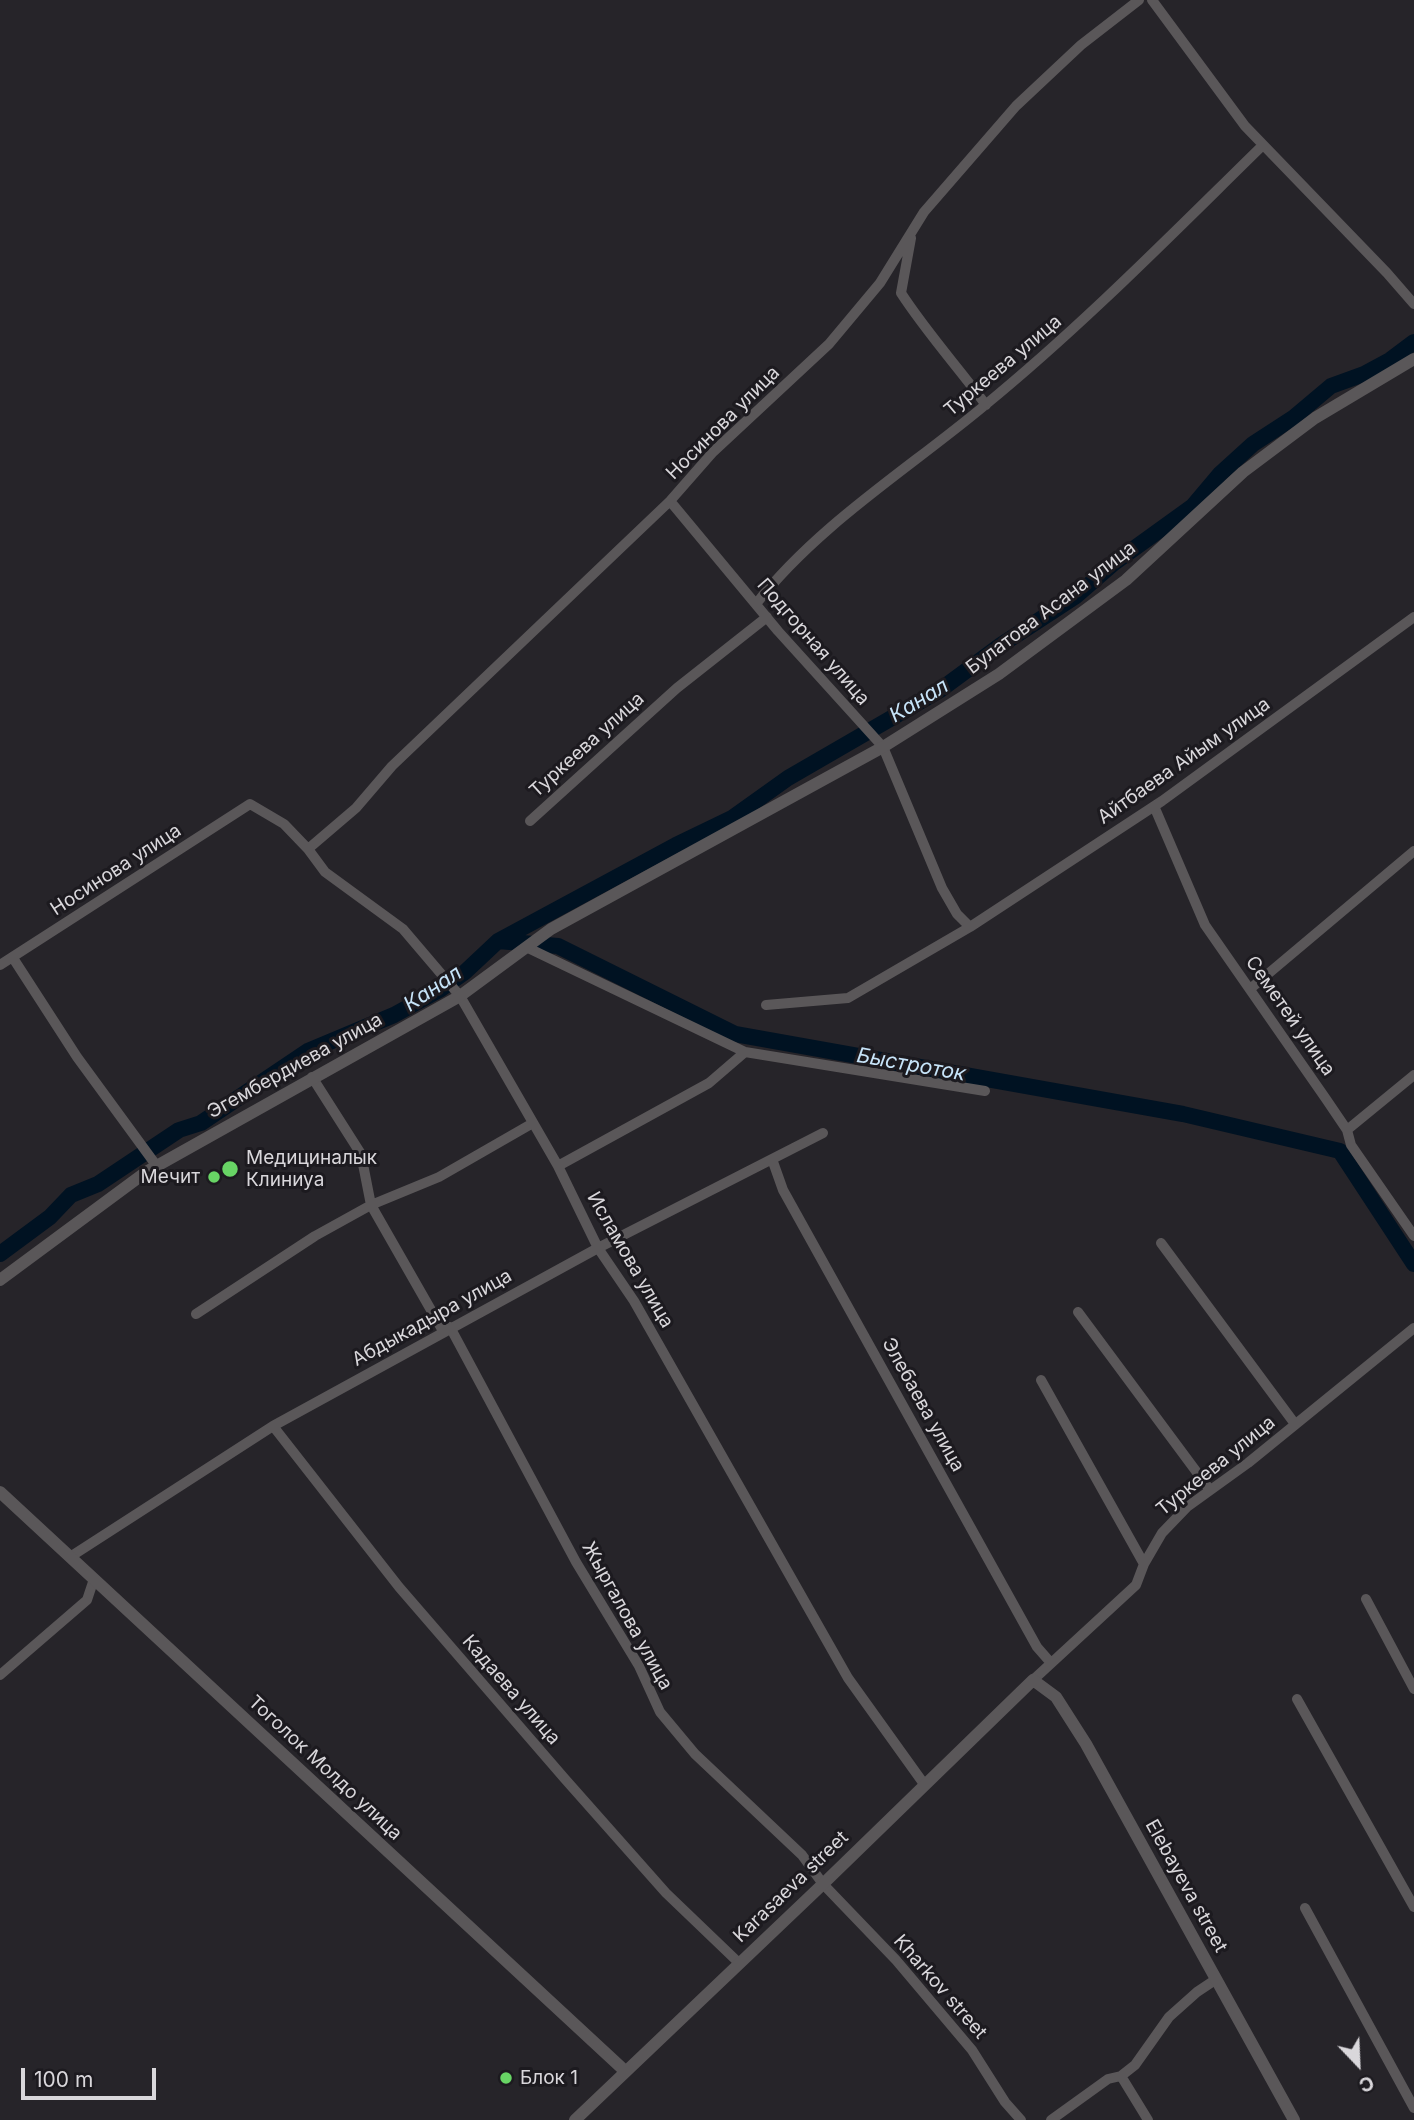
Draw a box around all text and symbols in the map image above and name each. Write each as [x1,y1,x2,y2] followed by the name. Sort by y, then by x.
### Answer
[940,310,1066,422] street label: Туркеева улица
[662,362,784,484] street label: Носинова улица
[962,537,1140,679] street label: Булатова Асана улица
[752,574,874,710] street label: Подгорная улица
[885,674,953,728] water label: Канал
[525,688,649,802] street label: Туркеева улица
[1093,693,1275,829] street label: Айтбаева Айым улица
[46,819,186,921] street label: Носинова улица
[1240,952,1340,1080] street label: Семетей улица
[399,961,467,1017] water label: Канал
[204,1008,386,1124] street label: Эгембердиева улица
[855,1043,967,1087] water label: Быстроток
[246,1147,377,1191] place label: Медициналык Клиниуа
[220,1159,240,1179] marker: Медициналык Клиниуа
[141,1166,200,1188] place label: Мечит
[206,1169,222,1185] marker: Мечит
[582,1188,678,1332] street label: Исламова улица
[348,1265,516,1371] street label: Абдыкадыра улица
[877,1334,969,1476] street label: Элебаева улица
[1152,1411,1280,1521] street label: Туркеева улица
[577,1538,677,1694] street label: Жыргалова улица
[457,1631,565,1749] street label: Кадаева улица
[243,1691,407,1845] street label: Тоголок Молдо улица
[1140,1816,1232,1956] street label: Elebayeva street
[729,1826,853,1948] street label: Karasaeva street
[889,1930,991,2044] street label: Kharkov street
[1323,2029,1393,2099] north arrow
[24,2054,159,2098] scale bar
[34,2067,93,2092] text: 100 m
[520,2067,578,2089] place label: Блок 1
[498,2070,514,2086] marker: Блок 1
[1355,2070,1377,2097] text: С

